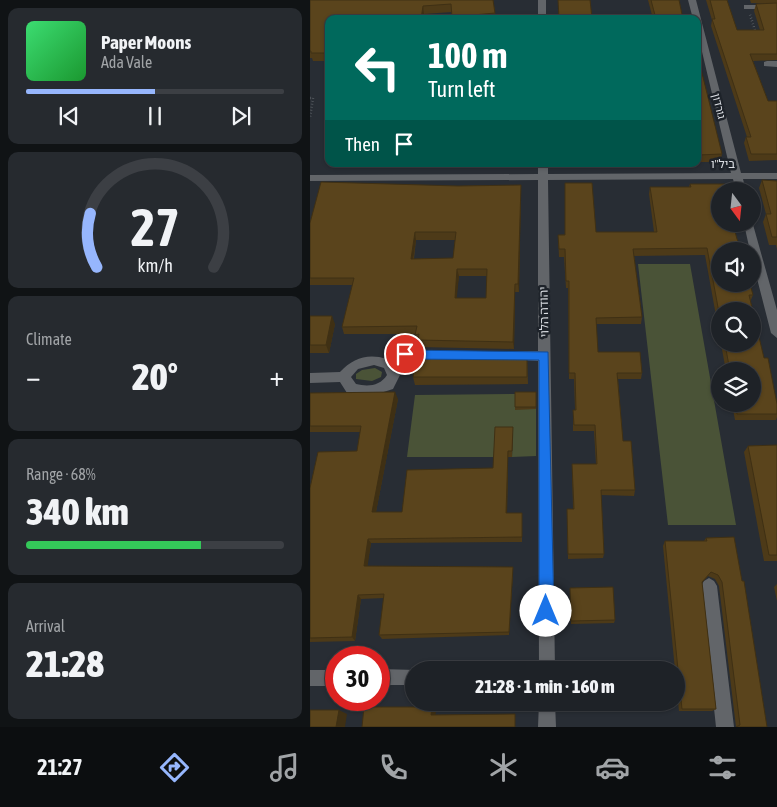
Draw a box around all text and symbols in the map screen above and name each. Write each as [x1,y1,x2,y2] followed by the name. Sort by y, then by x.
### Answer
[101,31,191,53] text: Paper Moons
[345,35,410,100] icon: left
[428,35,507,75] text: 100 m
[101,53,152,71] text: Ada Vale
[428,76,495,102] text: Turn left
[710,92,728,120] street label: גורדון
[55,102,83,130] icon: previous
[141,102,169,130] icon: pause
[227,102,255,130] icon: next
[390,130,418,158] icon: arrive
[345,133,380,155] text: Then
[711,157,735,171] street label: ביל"ו
[711,182,761,232] north arrow
[711,182,761,412] map controls
[131,197,179,257] text: 27
[711,242,761,292] button: sound
[137,255,173,276] text: km/h
[537,286,551,338] street label: יהודה הלוי
[711,302,761,352] button: search
[26,330,72,348] text: Climate
[384,333,426,375] pin
[391,340,419,368] icon: arrive
[132,355,178,398] text: 20°
[26,360,41,392] text: −
[269,360,284,392] text: +
[711,362,761,412] button: layers
[26,465,96,483] text: Range · 68%
[26,490,129,533] text: 340 km
[519,584,571,636] position arrow
[26,617,65,635] text: Arrival
[26,642,104,685] text: 21:28
[325,646,390,711] speed limit sign: 30
[475,675,615,697] text: 21:28 · 1 min · 160 m
[157,750,192,785] icon: directions
[267,750,302,785] icon: music
[376,750,411,785] icon: phone
[486,750,521,785] icon: climate
[595,750,630,785] icon: car
[705,750,740,785] icon: filters
[37,754,83,780] text: 21:27

